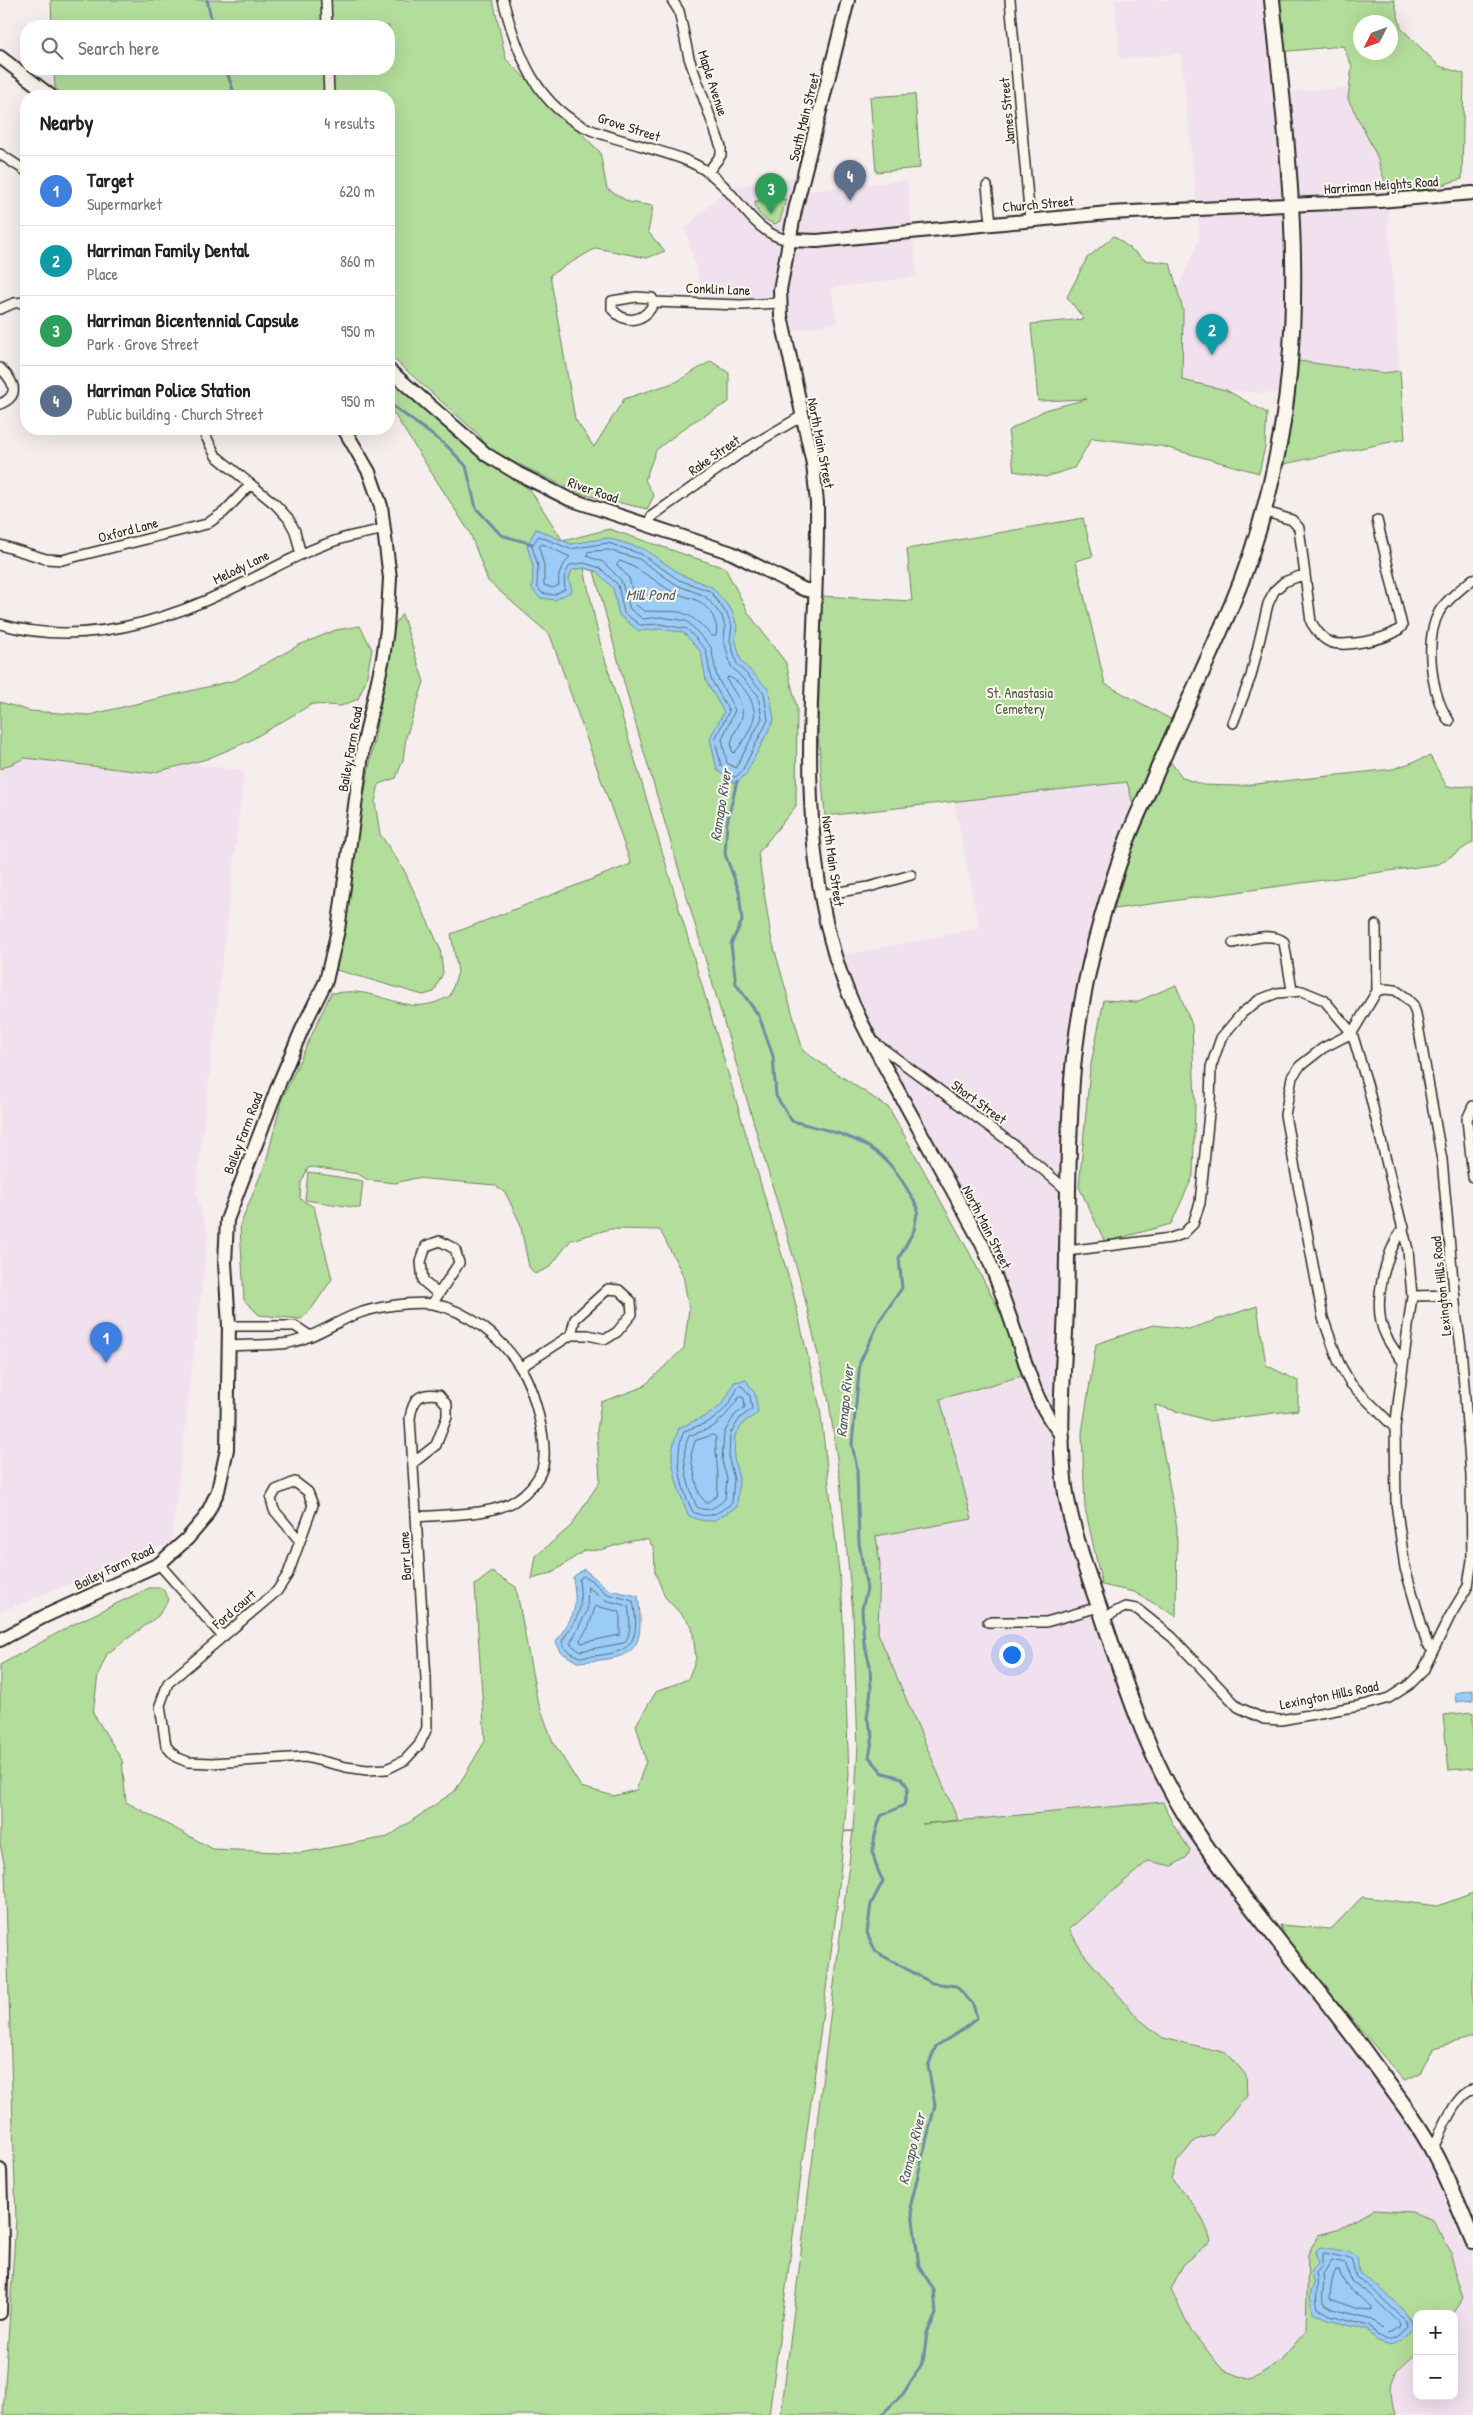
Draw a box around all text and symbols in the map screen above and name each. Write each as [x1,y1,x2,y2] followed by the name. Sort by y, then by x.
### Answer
[1353,15,1398,60] north arrow
[20,20,395,75] search box
[38,34,66,62] icon: search
[78,35,159,61] text: Search here
[693,48,733,119] street label: Maple Avenue
[783,70,824,163] street label: South Main Street
[994,77,1019,145] street label: James Street
[595,107,663,146] street label: Grove Street
[40,108,93,137] text: Nearby
[324,112,375,134] text: 4 results
[834,160,866,201] pin: 4
[87,167,133,193] text: Target
[1323,171,1439,199] street label: Harriman Heights Road
[755,173,787,214] pin: 3
[53,180,59,202] text: 1
[339,180,375,202] text: 620 m
[1001,191,1075,216] street label: Church Street
[87,193,162,215] text: Supermarket
[87,237,249,263] text: Harriman Family Dental
[52,250,60,272] text: 2
[340,250,375,272] text: 860 m
[87,263,118,285] text: Place
[685,278,751,299] street label: Conklin Lane
[87,307,299,333] text: Harriman Bicentennial Capsule
[1196,314,1228,355] pin: 2
[52,320,60,342] text: 3
[341,320,375,342] text: 950 m
[87,333,198,355] text: Park · Grove Street
[87,377,251,403] text: Harriman Police Station
[53,390,59,412] text: 4
[341,390,375,412] text: 950 m
[803,396,840,490] street label: North Main Street
[87,403,263,425] text: Public building · Church Street
[684,430,743,479] street label: Rake Street
[565,472,621,507] street label: River Road
[96,512,160,547] street label: Oxford Lane
[209,545,273,589] street label: Melody Lane
[626,584,676,605] water label: Mill Pond
[987,683,1053,719] park label: St. Anastasia Cemetery
[333,704,367,793] street label: Bailey Farm Road
[704,765,737,842] water label: Ramapo River
[818,814,849,908] street label: North Main Street
[948,1075,1011,1128] street label: Short Street
[218,1089,268,1177] street label: Bailey Farm Road
[958,1182,1017,1272] street label: North Main Street
[1426,1235,1456,1337] street label: Lexington Hills Road
[90,1322,122,1363] pin: 1
[830,1362,859,1438] water label: Ramapo River
[394,1531,415,1581] street label: Barr Lane
[71,1539,158,1595] street label: Bailey Farm Road
[207,1584,260,1633] street label: Ford court
[999,1642,1025,1668] your location
[1278,1676,1381,1714] street label: Lexington Hills Road
[893,2109,931,2187] water label: Ramapo River
[1413,2310,1458,2400] map controls
[1413,2310,1458,2355] button: +
[1413,2355,1458,2400] button: −

